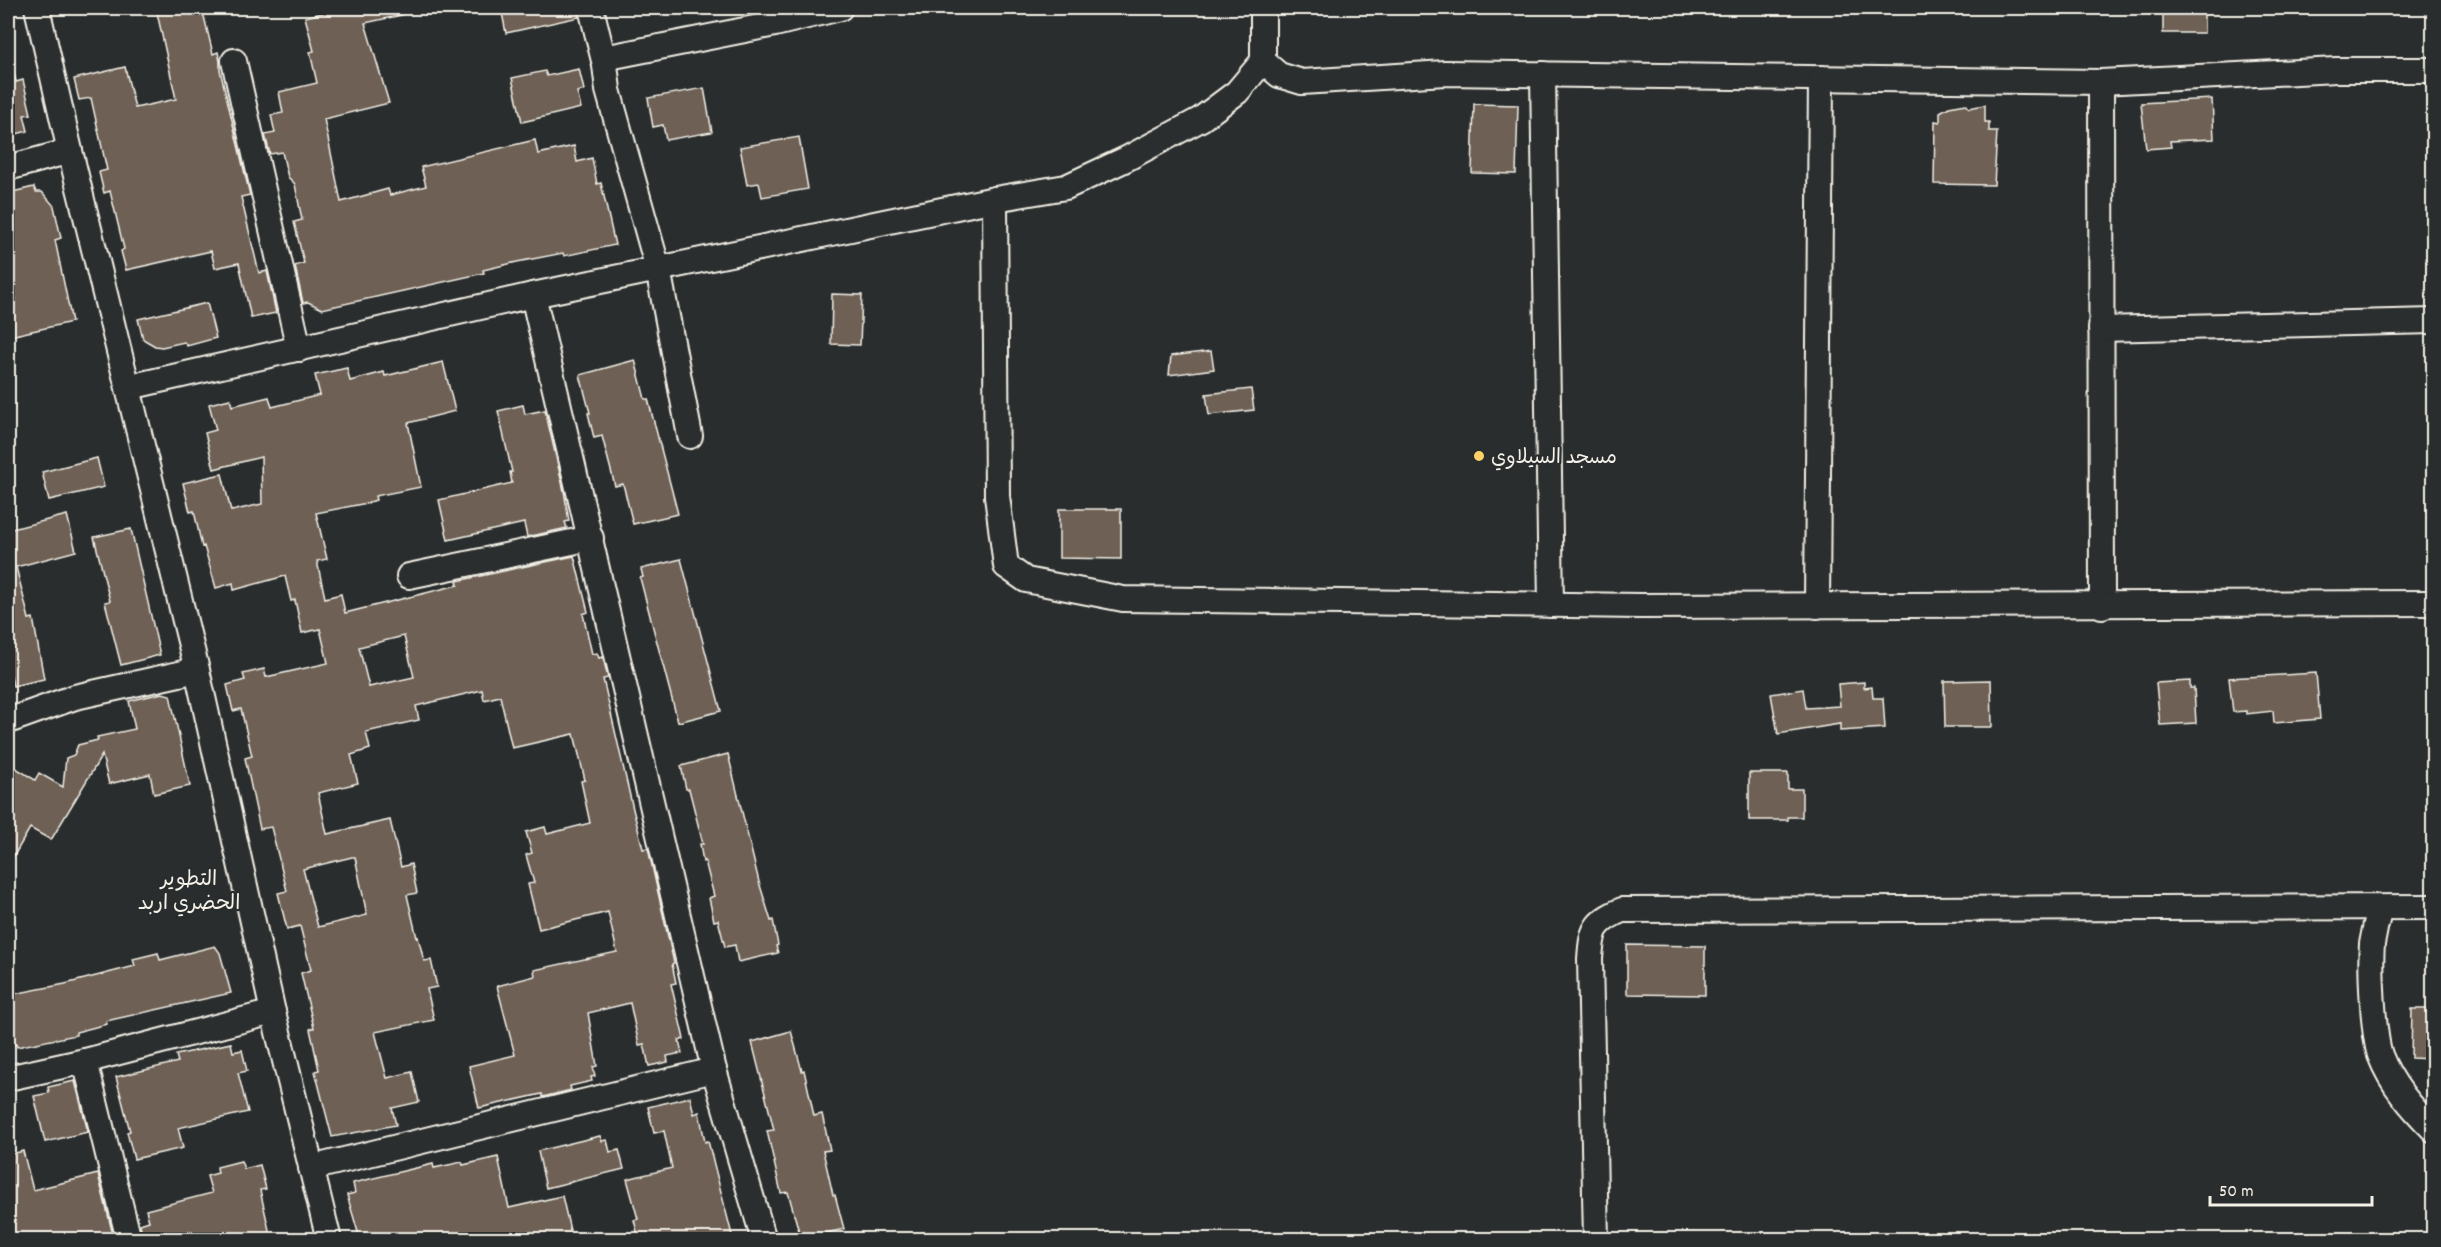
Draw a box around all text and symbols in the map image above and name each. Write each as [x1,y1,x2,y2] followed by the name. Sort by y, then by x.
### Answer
[1491,445,1617,473] place label: مسجد السيلاوي
[1472,449,1486,463] marker: مسجد السيلاوي
[138,866,240,920] district label: التطوير الحضري اربد
[2210,1169,2372,1207] scale bar
[2219,1180,2254,1205] text: 50 m

